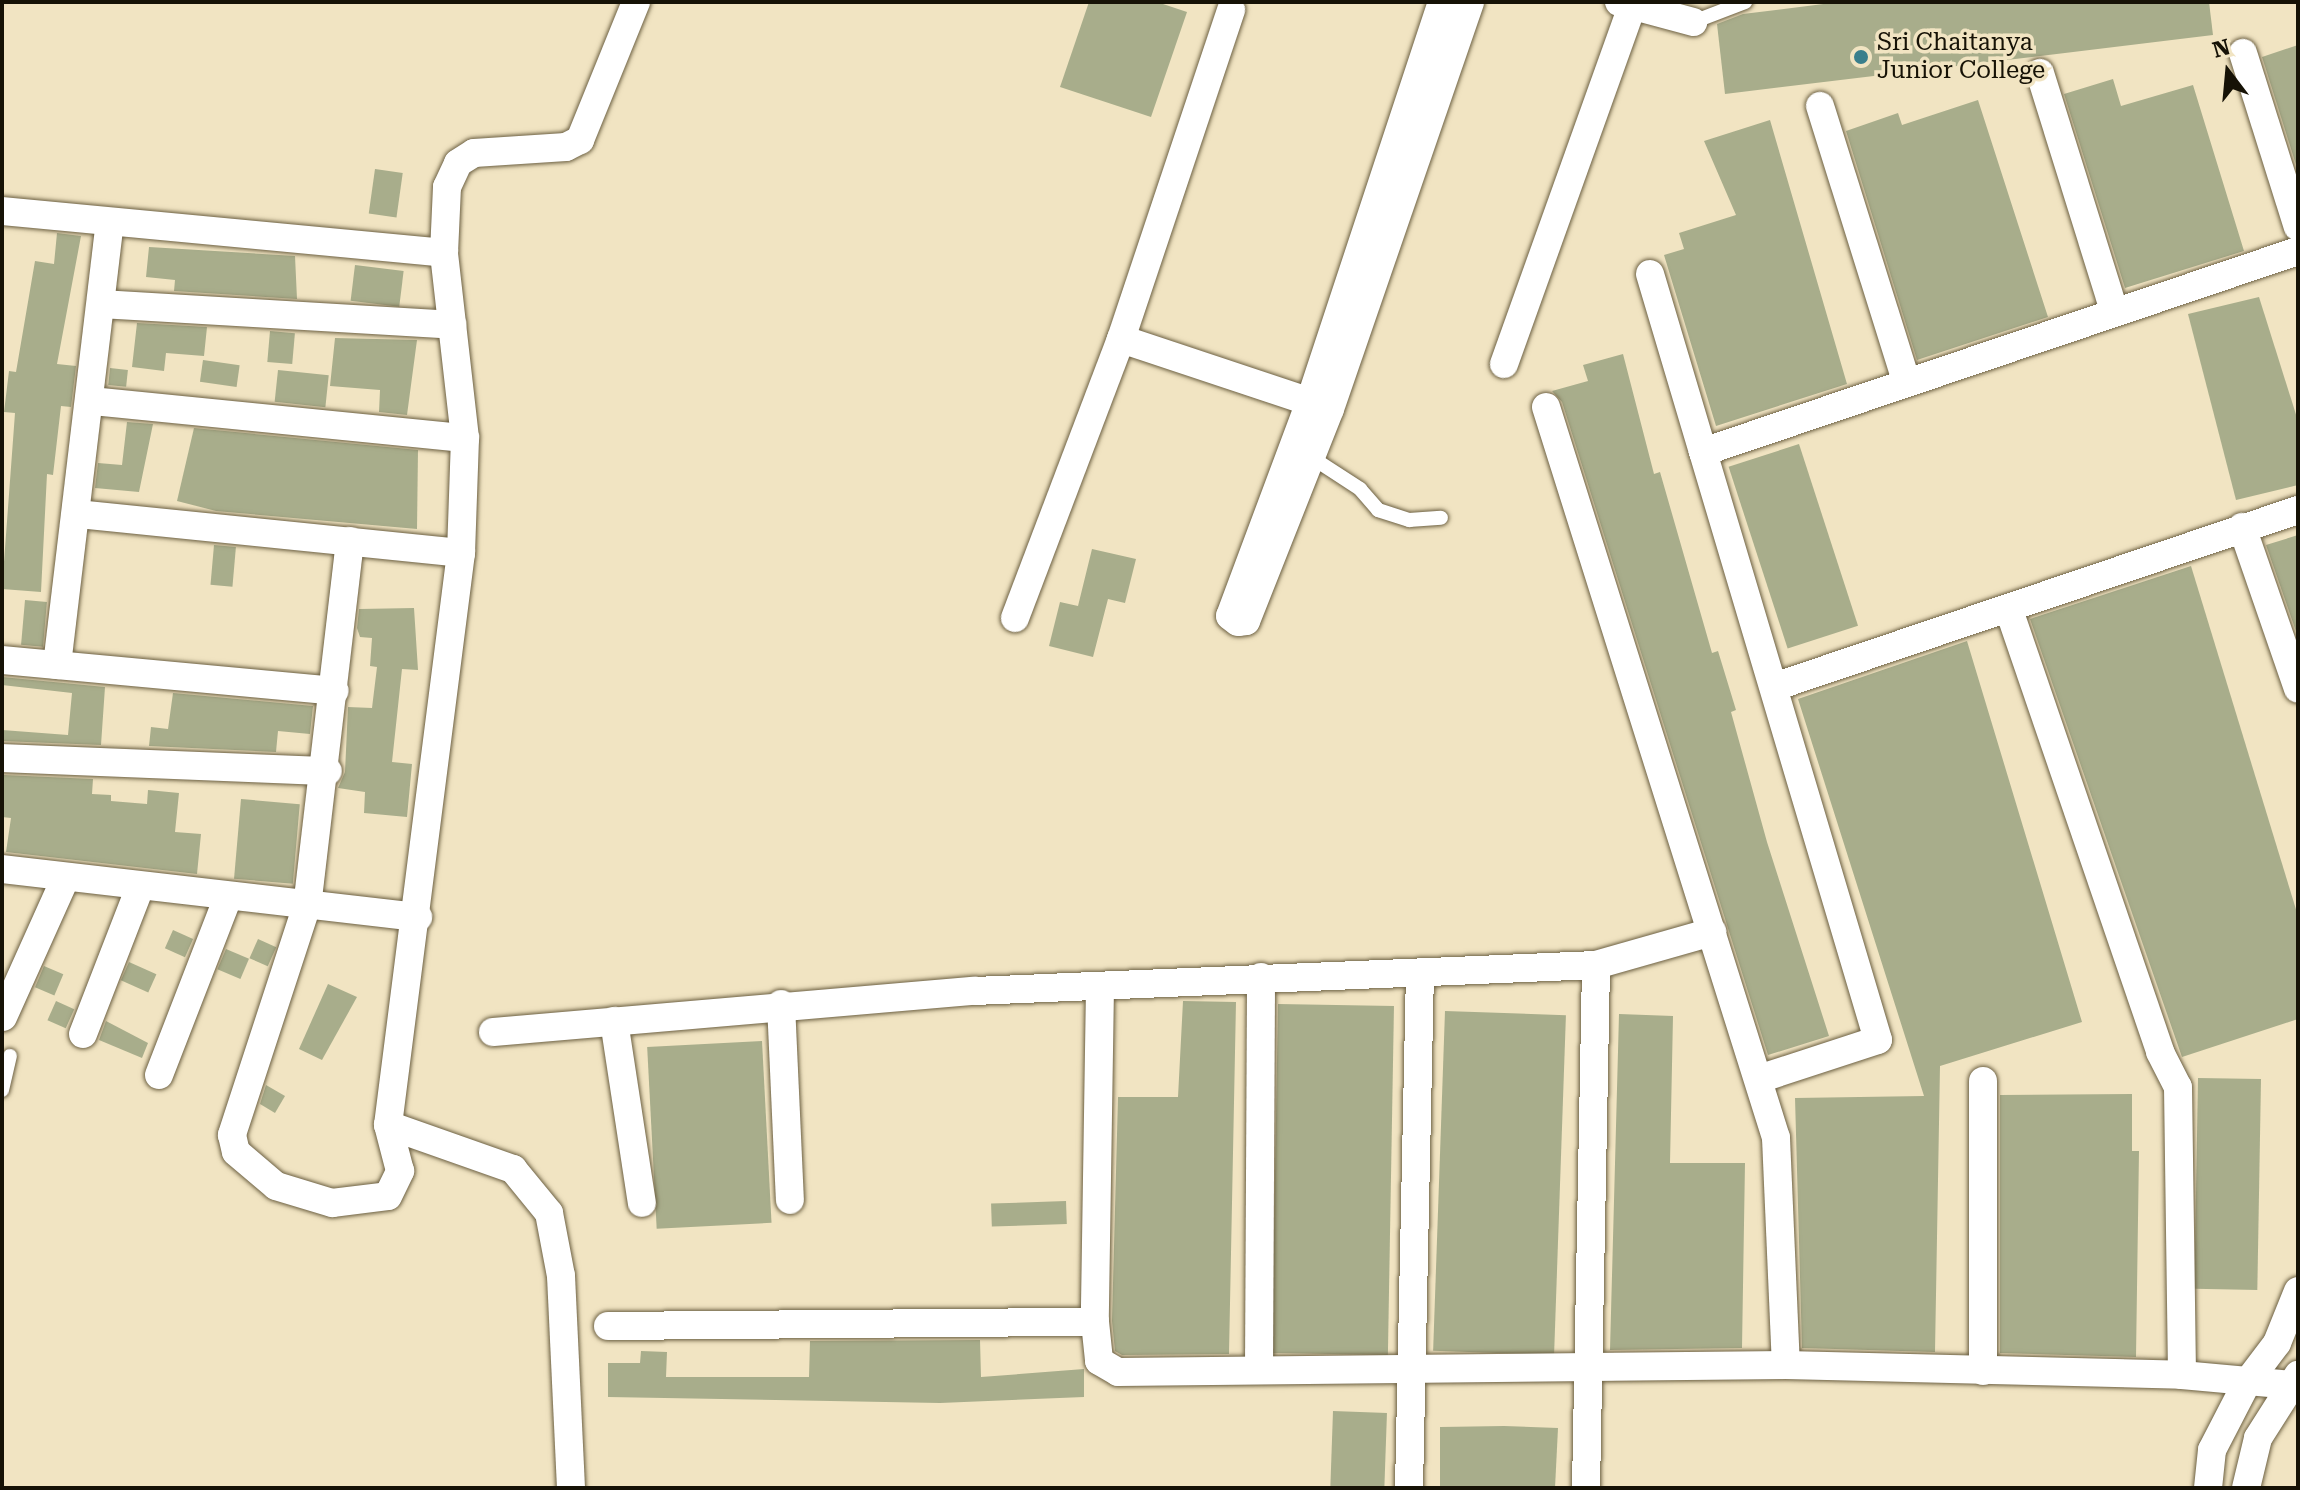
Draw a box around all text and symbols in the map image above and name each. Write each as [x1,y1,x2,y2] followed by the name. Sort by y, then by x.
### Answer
[1877,29,2045,85] place label: Sri Chaitanya Junior College
[2188,32,2268,112] north arrow
[2210,34,2233,63] text: N
[1852,48,1870,66] marker: Sri Chaitanya Junior College

